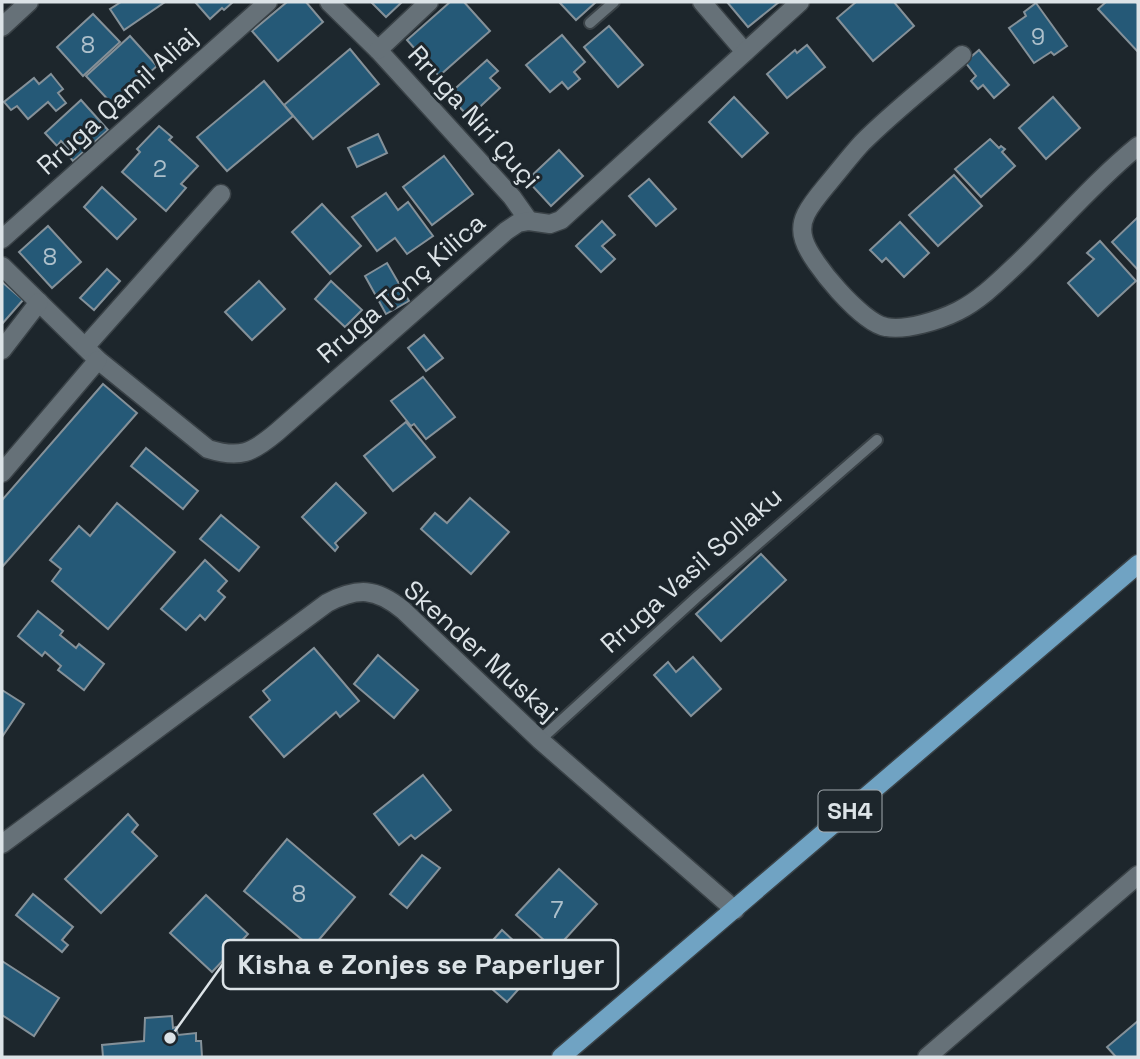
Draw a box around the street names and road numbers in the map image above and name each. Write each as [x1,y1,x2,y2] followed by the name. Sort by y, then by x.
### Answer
[30,20,204,182] street label: Rruga Qamil Aliaj
[401,38,547,196] street label: Rruga Niri Çuçi
[310,206,492,370] street label: Rruga Tonç Kilica
[593,479,789,661] street label: Rruga Vasil Sollaku
[397,573,565,729] street label: Skender Muskaj
[818,790,882,832] road number: SH4

